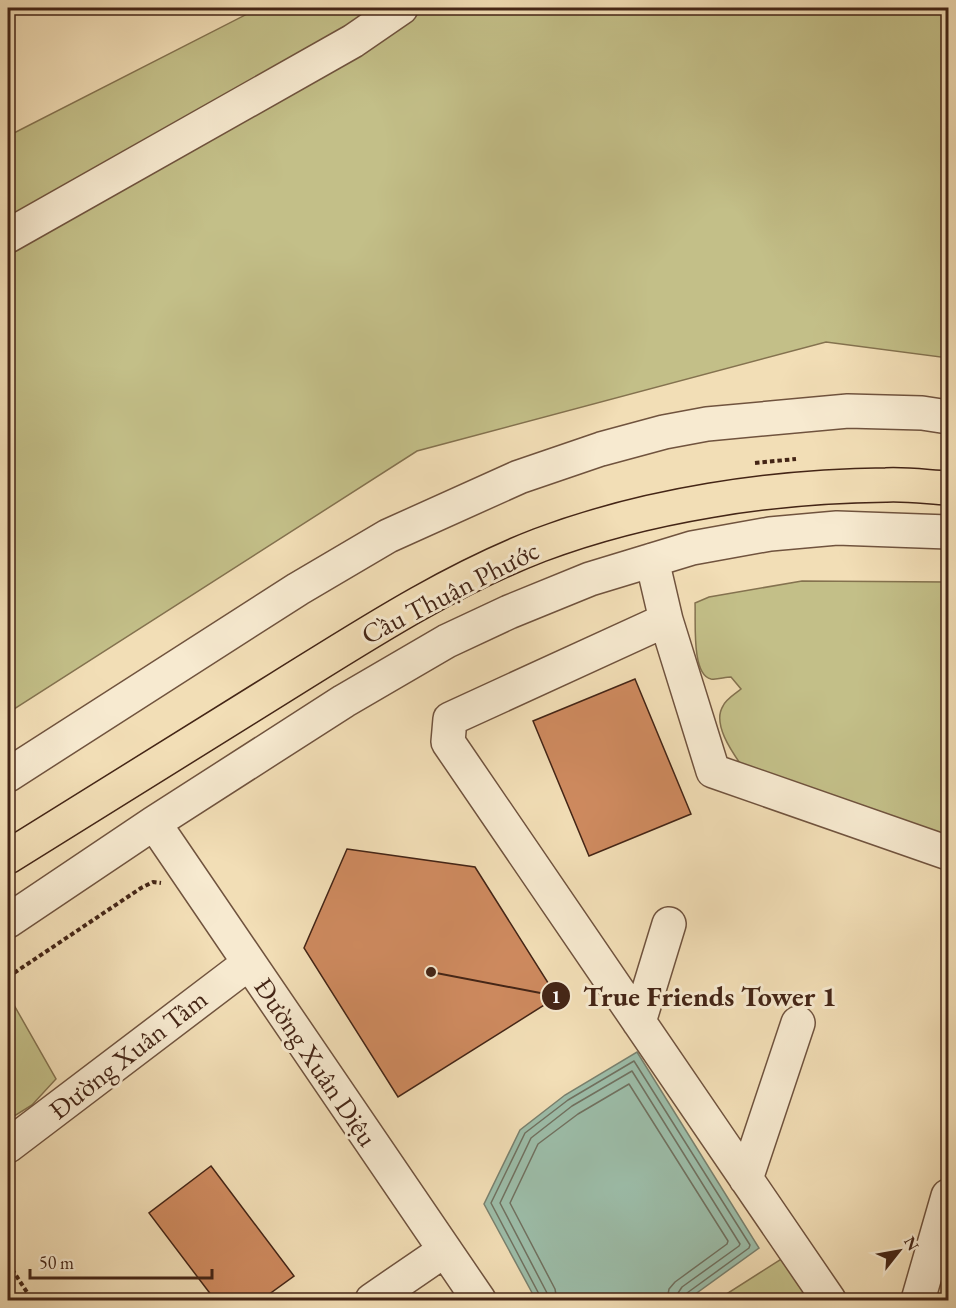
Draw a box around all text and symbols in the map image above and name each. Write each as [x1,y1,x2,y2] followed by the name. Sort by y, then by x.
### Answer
[355,532,545,652] street label: Cầu Thuận Phước
[247,971,385,1153] street label: Đường Xuân Diệu
[541,973,848,1019] callout: True Friends Tower 1
[583,978,837,1014] text: True Friends Tower 1
[42,981,214,1127] street label: Đường Xuân Tâm
[551,985,561,1008] text: 1
[869,1221,929,1281] north arrow
[899,1233,924,1255] text: N
[30,1242,212,1280] scale bar
[39,1251,74,1274] text: 50 m

